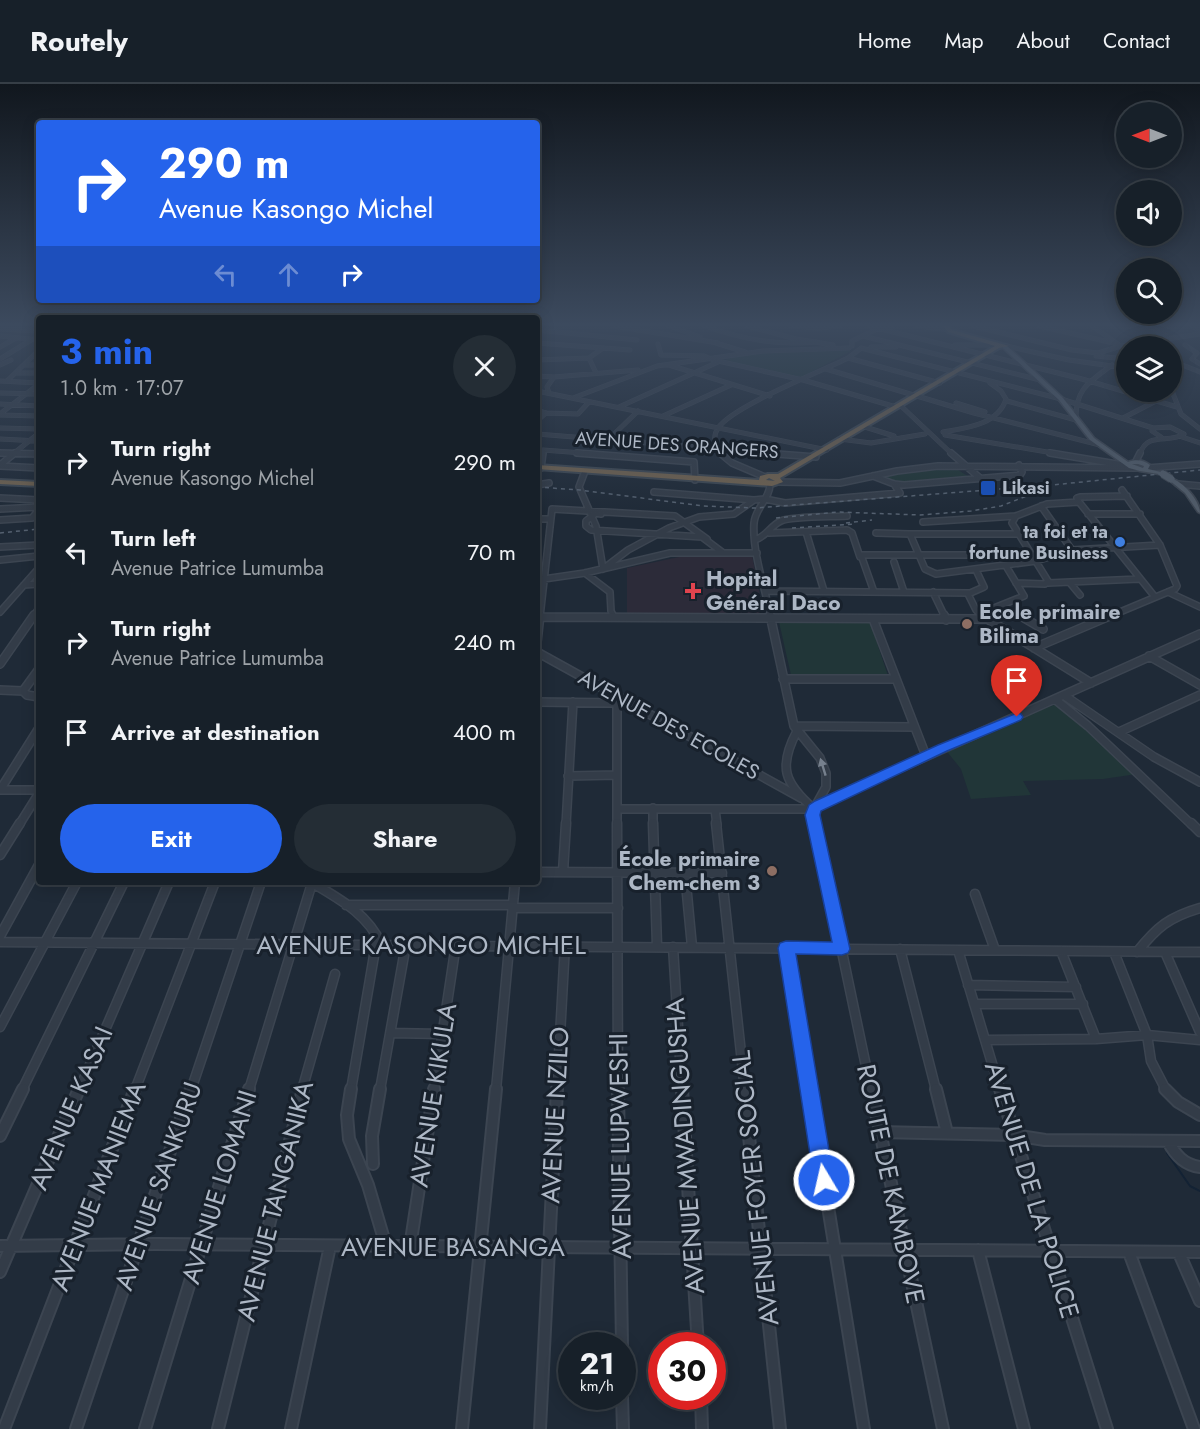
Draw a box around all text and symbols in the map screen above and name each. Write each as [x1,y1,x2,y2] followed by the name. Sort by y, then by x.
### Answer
[30,21,128,62] text: Routely
[858,26,911,56] text: Home
[944,26,984,56] text: Map
[1017,26,1070,56] text: About
[1103,26,1170,56] text: Contact
[1116,102,1182,168] north arrow
[1116,102,1182,402] map controls
[159,133,290,194] text: 290 m
[60,144,138,222] icon: right
[1116,180,1182,246] button: sound
[159,189,434,228] text: Avenue Kasongo Michel
[209,258,242,291] icon: left
[272,258,305,291] icon: ahead
[335,258,368,291] icon: right
[1116,258,1182,324] button: search
[60,325,153,377] text: 3 min
[453,335,516,398] button: close
[1116,336,1182,402] button: layers
[60,374,183,403] text: 1.0 km · 17:07
[574,425,780,465] street label: AVENUE DES ORANGERS
[111,432,211,464] text: Turn right
[60,446,93,479] icon: right
[454,446,516,478] text: 290 m
[111,464,314,493] text: Avenue Kasongo Michel
[1002,475,1050,501] place label: Likasi
[979,479,997,497] marker: Likasi
[969,519,1108,566] place label: ta foi et ta fortune Business
[111,522,196,554] text: Turn left
[1113,535,1127,549] marker: ta foi et ta fortune Business
[60,536,93,569] icon: left
[467,536,516,568] text: 70 m
[111,554,324,583] text: Avenue Patrice Lumumba
[706,564,841,618] place label: Hopital Général Daco
[684,582,702,600] marker: Hopital Général Daco
[979,597,1121,651] place label: Ecole primaire Bilima
[111,612,211,644] text: Turn right
[960,617,974,631] marker: Ecole primaire Bilima
[60,626,93,659] icon: right
[454,626,516,658] text: 240 m
[111,644,324,673] text: Avenue Patrice Lumumba
[991,655,1042,717] pin
[573,663,765,787] street label: AVENUE DES ECOLES
[1000,664,1033,697] icon: arrive
[60,716,93,749] icon: arrive
[111,716,320,748] text: Arrive at destination
[453,716,516,748] text: 400 m
[818,758,827,776] one-way arrow
[60,804,282,873] button: Exit
[294,804,516,873] button: Share
[619,844,760,898] place label: École primaire Chem-chem 3
[765,864,779,878] marker: École primaire Chem-chem 3
[256,926,586,964] street label: AVENUE KASONGO MICHEL
[656,996,714,1295] street label: AVENUE MWADINGUSHA
[400,999,466,1190] street label: AVENUE KIKULA
[19,1020,123,1196] street label: AVENUE KASAI
[531,1026,579,1204] street label: AVENUE NZILO
[599,1033,641,1259] street label: AVENUE LUPWESHI
[722,1048,788,1327] street label: AVENUE FOYER SOCIAL
[975,1057,1089,1323] street label: AVENUE DE LA POLICE
[847,1061,935,1307] street label: ROUTE DE KAMBOVE
[41,1075,156,1296] street label: AVENUE MANIEMA
[227,1076,323,1325] street label: AVENUE TANGANIKA
[105,1077,211,1295] street label: AVENUE SANKURU
[171,1085,267,1289] street label: AVENUE LOMANI
[792,1148,856,1212] position arrow
[341,1228,566,1266] street label: AVENUE BASANGA
[648,1332,726,1410] speed limit sign: 30
[580,1342,614,1385] text: 21
[580,1375,614,1397] text: km/h

